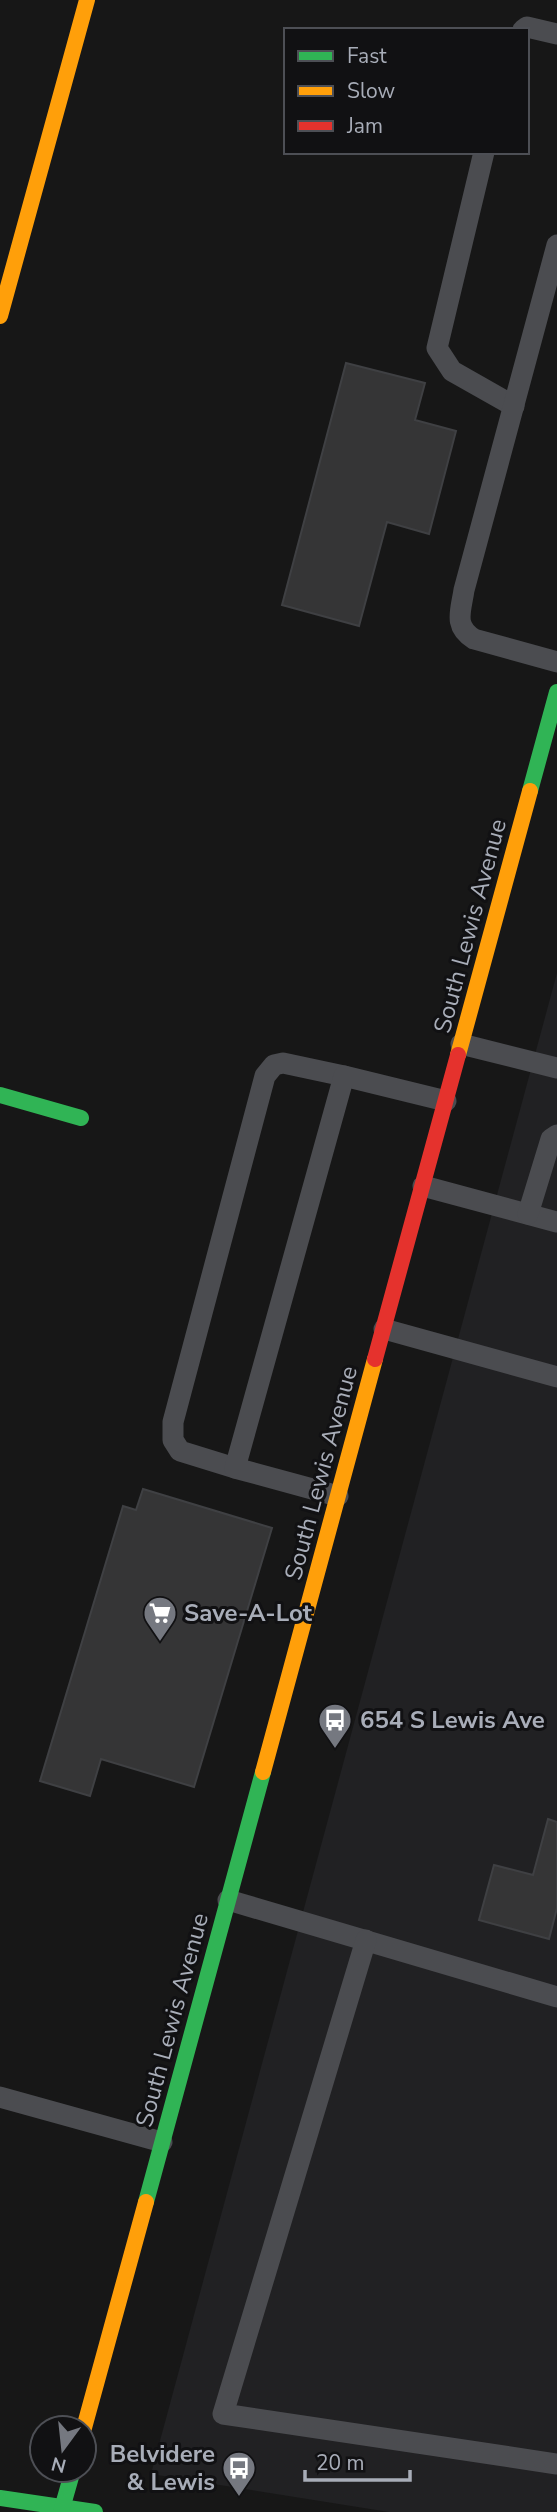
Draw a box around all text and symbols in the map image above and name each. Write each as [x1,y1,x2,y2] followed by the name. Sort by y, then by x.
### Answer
[284,28,529,154] legend
[347,42,387,70] text: Fast
[347,77,396,105] text: Slow
[346,112,383,140] text: Jam
[426,815,514,1037] street label: South Lewis Avenue
[277,1362,365,1584] street label: South Lewis Avenue
[141,1594,179,1643] supermarket icon: Save-A-Lot
[184,1597,313,1629] place label: Save-A-Lot
[316,1701,354,1750] bus stop icon: 654 S Lewis Ave
[360,1704,545,1736] place label: 654 S Lewis Ave
[128,1909,216,2131] street label: South Lewis Avenue
[28,2414,98,2484] north arrow
[110,2438,215,2498] place label: Belvidere & Lewis
[305,2438,410,2482] scale bar
[220,2449,258,2498] bus stop icon: Belvidere & Lewis
[316,2449,365,2477] text: 20 m
[49,2450,69,2479] text: N

